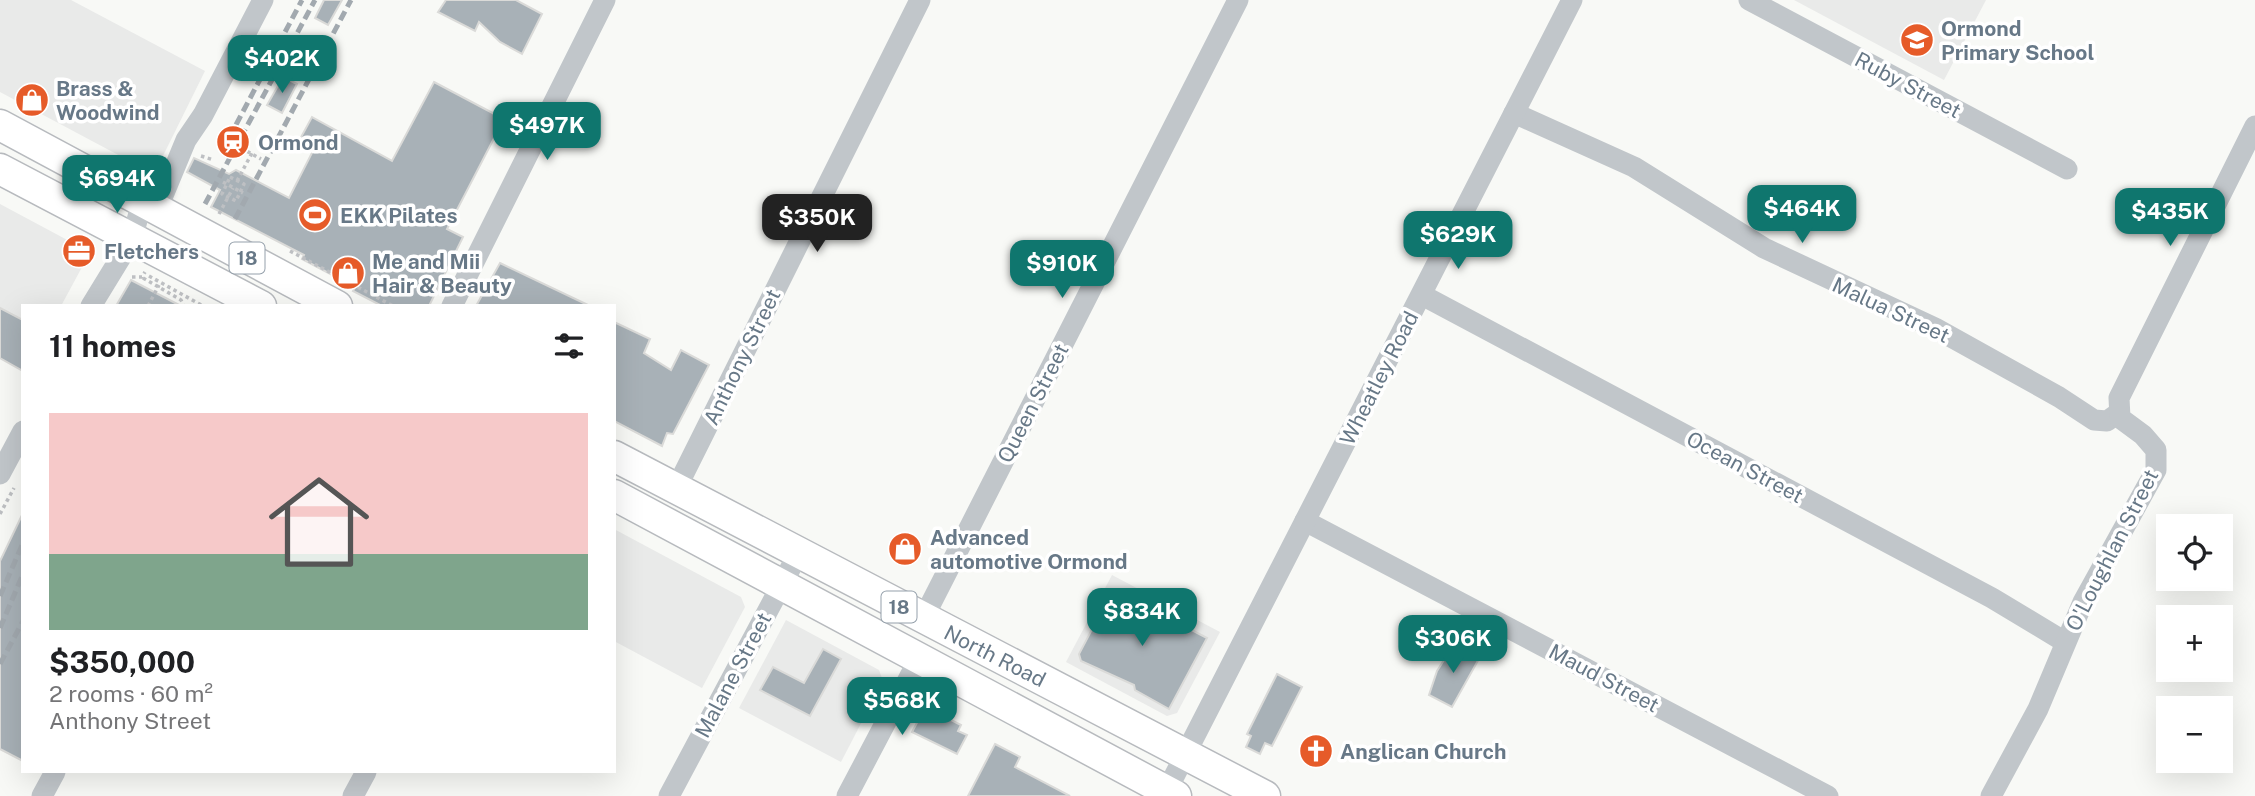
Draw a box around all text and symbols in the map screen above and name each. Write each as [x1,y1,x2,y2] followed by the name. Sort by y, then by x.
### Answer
[1941,16,2094,65] place label: Ormond Primary School
[1898,21,1936,59] school or university icon: Ormond Primary School
[233,36,331,95] pin: $402K
[244,44,320,71] text: $402K
[1851,47,1965,123] street label: Ruby Street
[56,76,160,125] place label: Brass & Woodwind
[13,81,51,119] shop icon: Brass & Woodwind
[498,102,596,162] pin: $497K
[509,111,585,138] text: $497K
[214,123,252,161] station icon: Ormond
[258,130,338,155] place label: Ormond
[68,156,166,215] pin: $694K
[78,164,156,191] text: $694K
[1753,186,1851,245] pin: $464K
[2121,188,2219,248] pin: $435K
[768,194,866,254] pin: $350K
[1763,194,1841,221] text: $464K
[296,196,334,234] sports icon: EKK Pilates
[2131,197,2209,224] text: $435K
[340,203,457,228] place label: EKK Pilates
[778,203,856,230] text: $350K
[1409,212,1507,271] pin: $629K
[1419,220,1497,247] text: $629K
[60,232,98,270] office icon: Fletchers
[104,239,199,264] place label: Fletchers
[1013,240,1111,300] pin: $910K
[230,242,264,274] road number: 18
[372,249,512,298] place label: Me and Mii Hair & Beauty
[1026,249,1098,276] text: $910K
[329,254,367,292] shop icon: Me and Mii Hair & Beauty
[1828,272,1954,348] street label: Malua Street
[698,285,786,429] street label: Anthony Street
[1335,307,1423,449] street label: Wheatley Road
[550,327,588,365] icon: filters
[49,328,176,364] text: 11 homes
[992,339,1074,467] street label: Queen Street
[1682,426,1808,508] street label: Ocean Street
[256,459,382,585] icon: home
[2060,465,2164,635] street label: O'Loughlan Street
[2156,514,2233,773] map controls
[2156,514,2233,591] button: locate
[930,525,1128,574] place label: Advanced automotive Ormond
[886,530,924,568] shop icon: Advanced automotive Ormond
[1093,588,1191,648] pin: $834K
[881,592,916,622] road number: 18
[1103,597,1181,624] text: $834K
[2156,605,2233,682] button: +
[689,608,777,742] street label: Malane Street
[1404,616,1502,675] pin: $306K
[940,620,1050,692] street label: North Road
[1414,624,1492,651] text: $306K
[1545,638,1663,718] street label: Maud Street
[49,644,195,680] text: $350,000
[853,678,951,737] pin: $568K
[49,680,213,707] text: 2 rooms · 60 m²
[863,686,941,713] text: $568K
[2156,696,2233,773] button: −
[49,707,211,734] text: Anthony Street
[1297,732,1335,770] church icon: Anglican Church
[1340,739,1506,764] place label: Anglican Church

